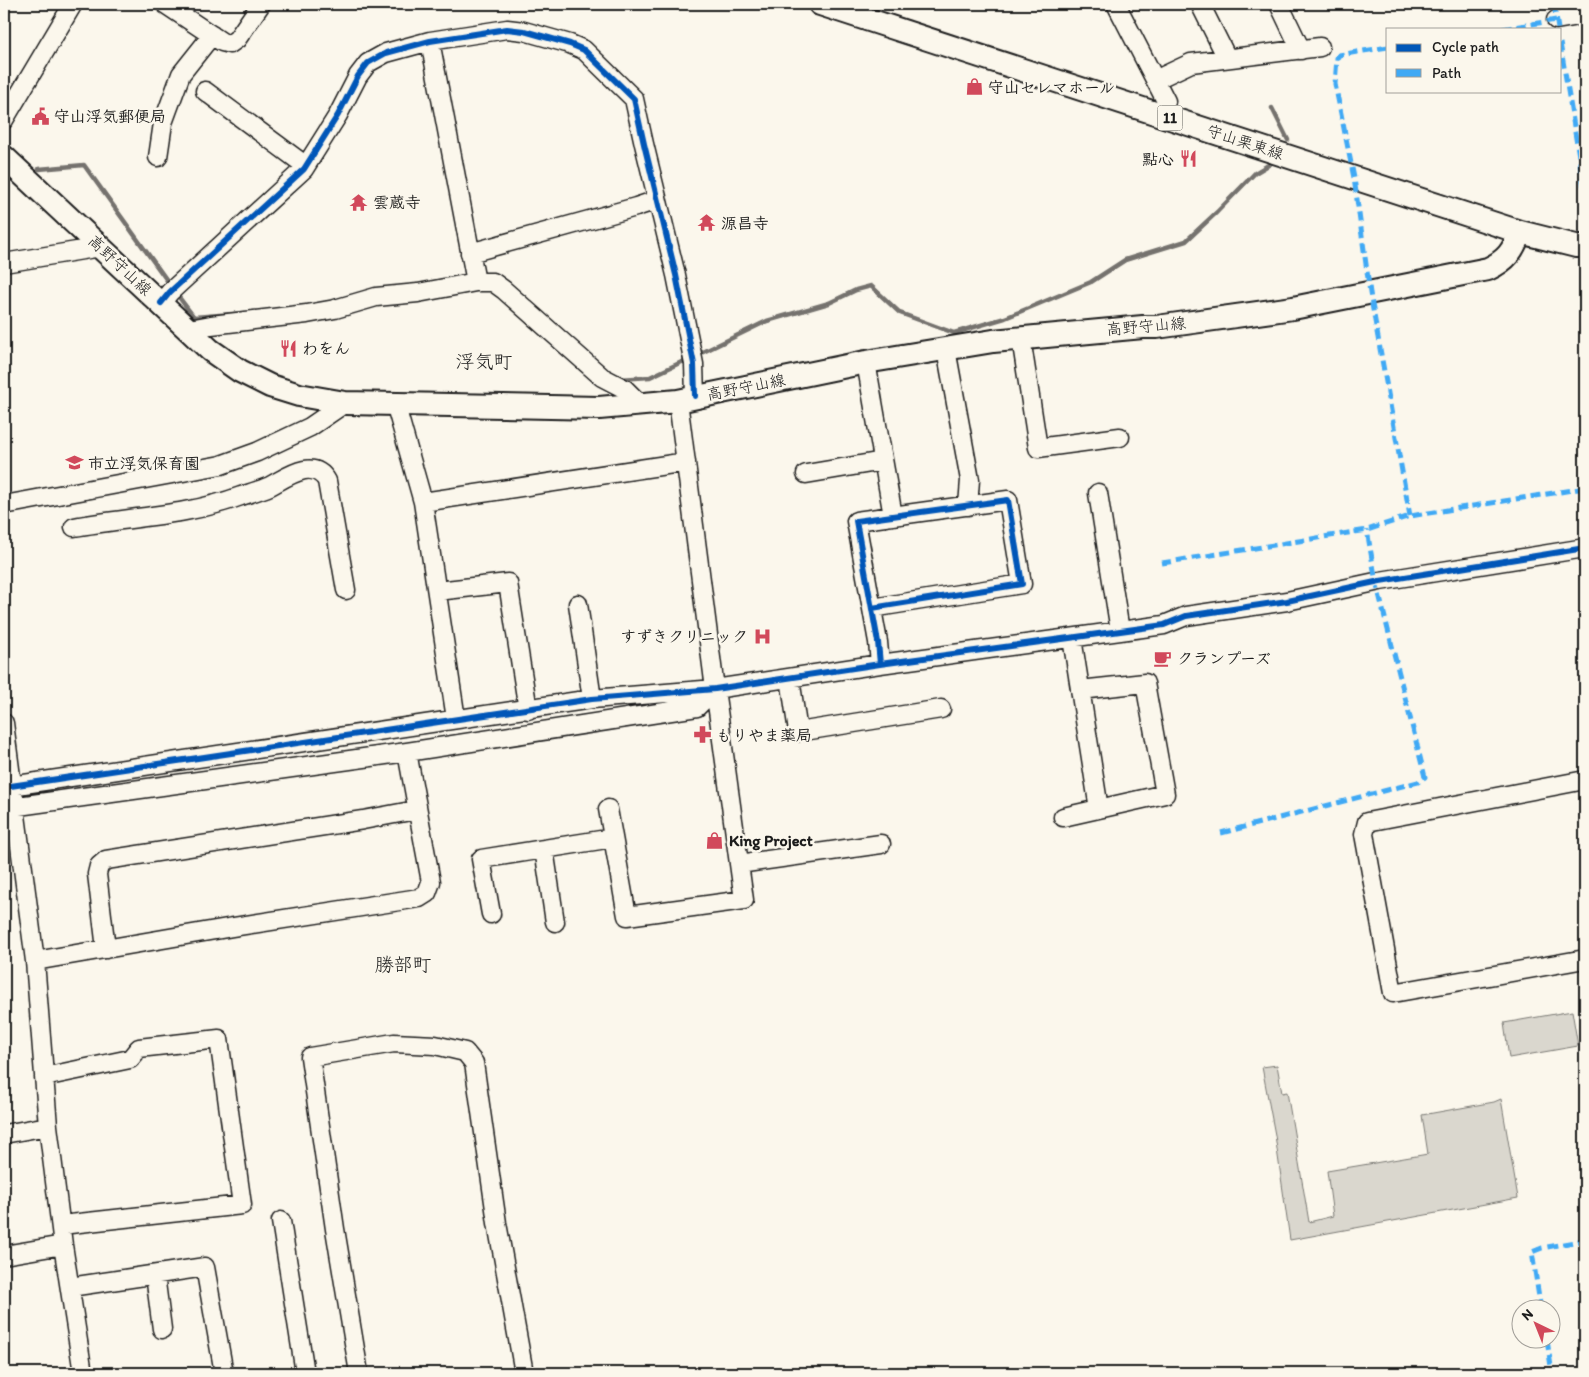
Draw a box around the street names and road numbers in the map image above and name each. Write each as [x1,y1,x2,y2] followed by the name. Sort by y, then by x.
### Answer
[1158,106,1182,130] road number: 11
[1204,121,1286,163] street label: 守山栗東線
[84,231,156,299] street label: 高野守山線
[1105,313,1187,339] street label: 高野守山線
[705,370,787,404] street label: 高野守山線

